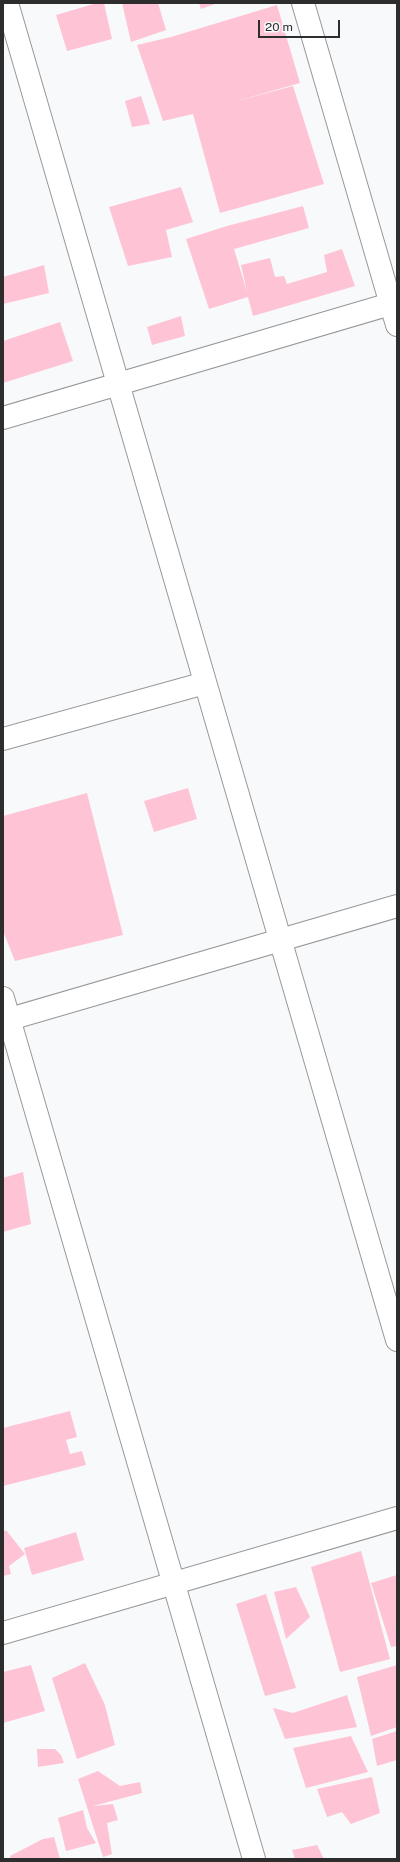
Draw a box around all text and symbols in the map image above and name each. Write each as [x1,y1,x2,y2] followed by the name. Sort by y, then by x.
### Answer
[260,12,342,38] scale bar
[265,20,293,34] text: 20 m

